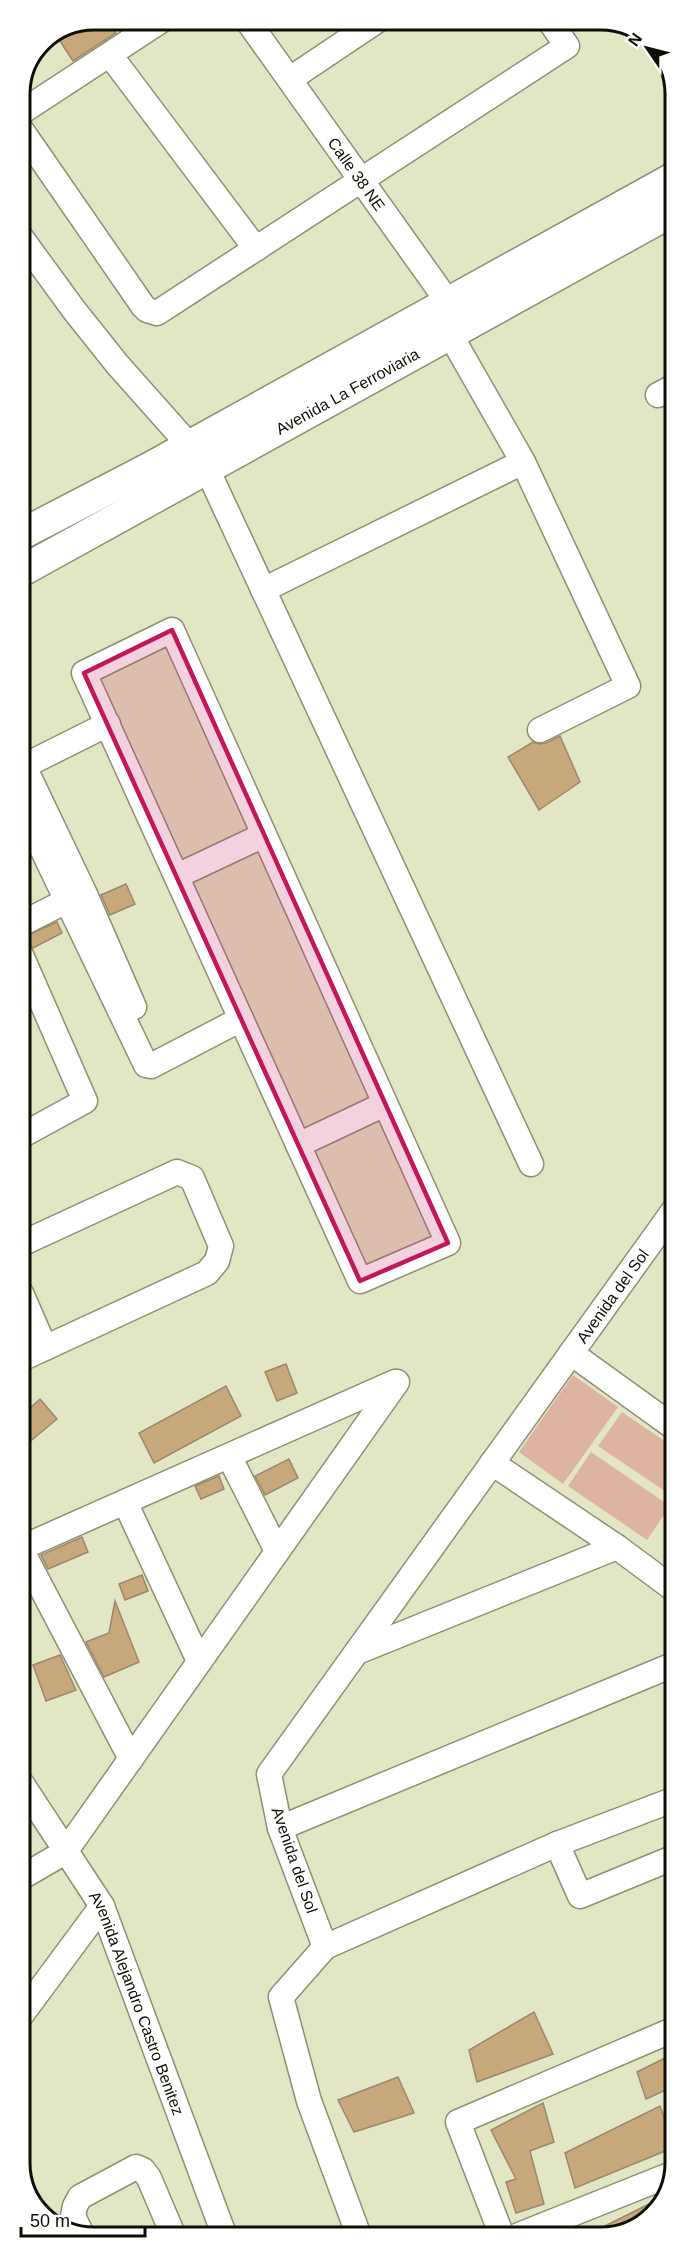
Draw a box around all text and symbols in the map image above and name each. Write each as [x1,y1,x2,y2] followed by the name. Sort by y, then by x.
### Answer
[617,18,677,78] north arrow
[625,30,645,49] text: N
[325,134,388,214] street label: Calle 38 NE
[273,345,422,438] street label: Avenida La Ferroviaria
[573,1246,652,1346] street label: Avenida del Sol
[268,1805,321,1915] street label: Avenida del Sol
[86,1888,187,2117] street label: Avenida Alejandro Castro Benitez
[21,2200,146,2238] scale bar
[30,2211,70,2231] text: 50 m

